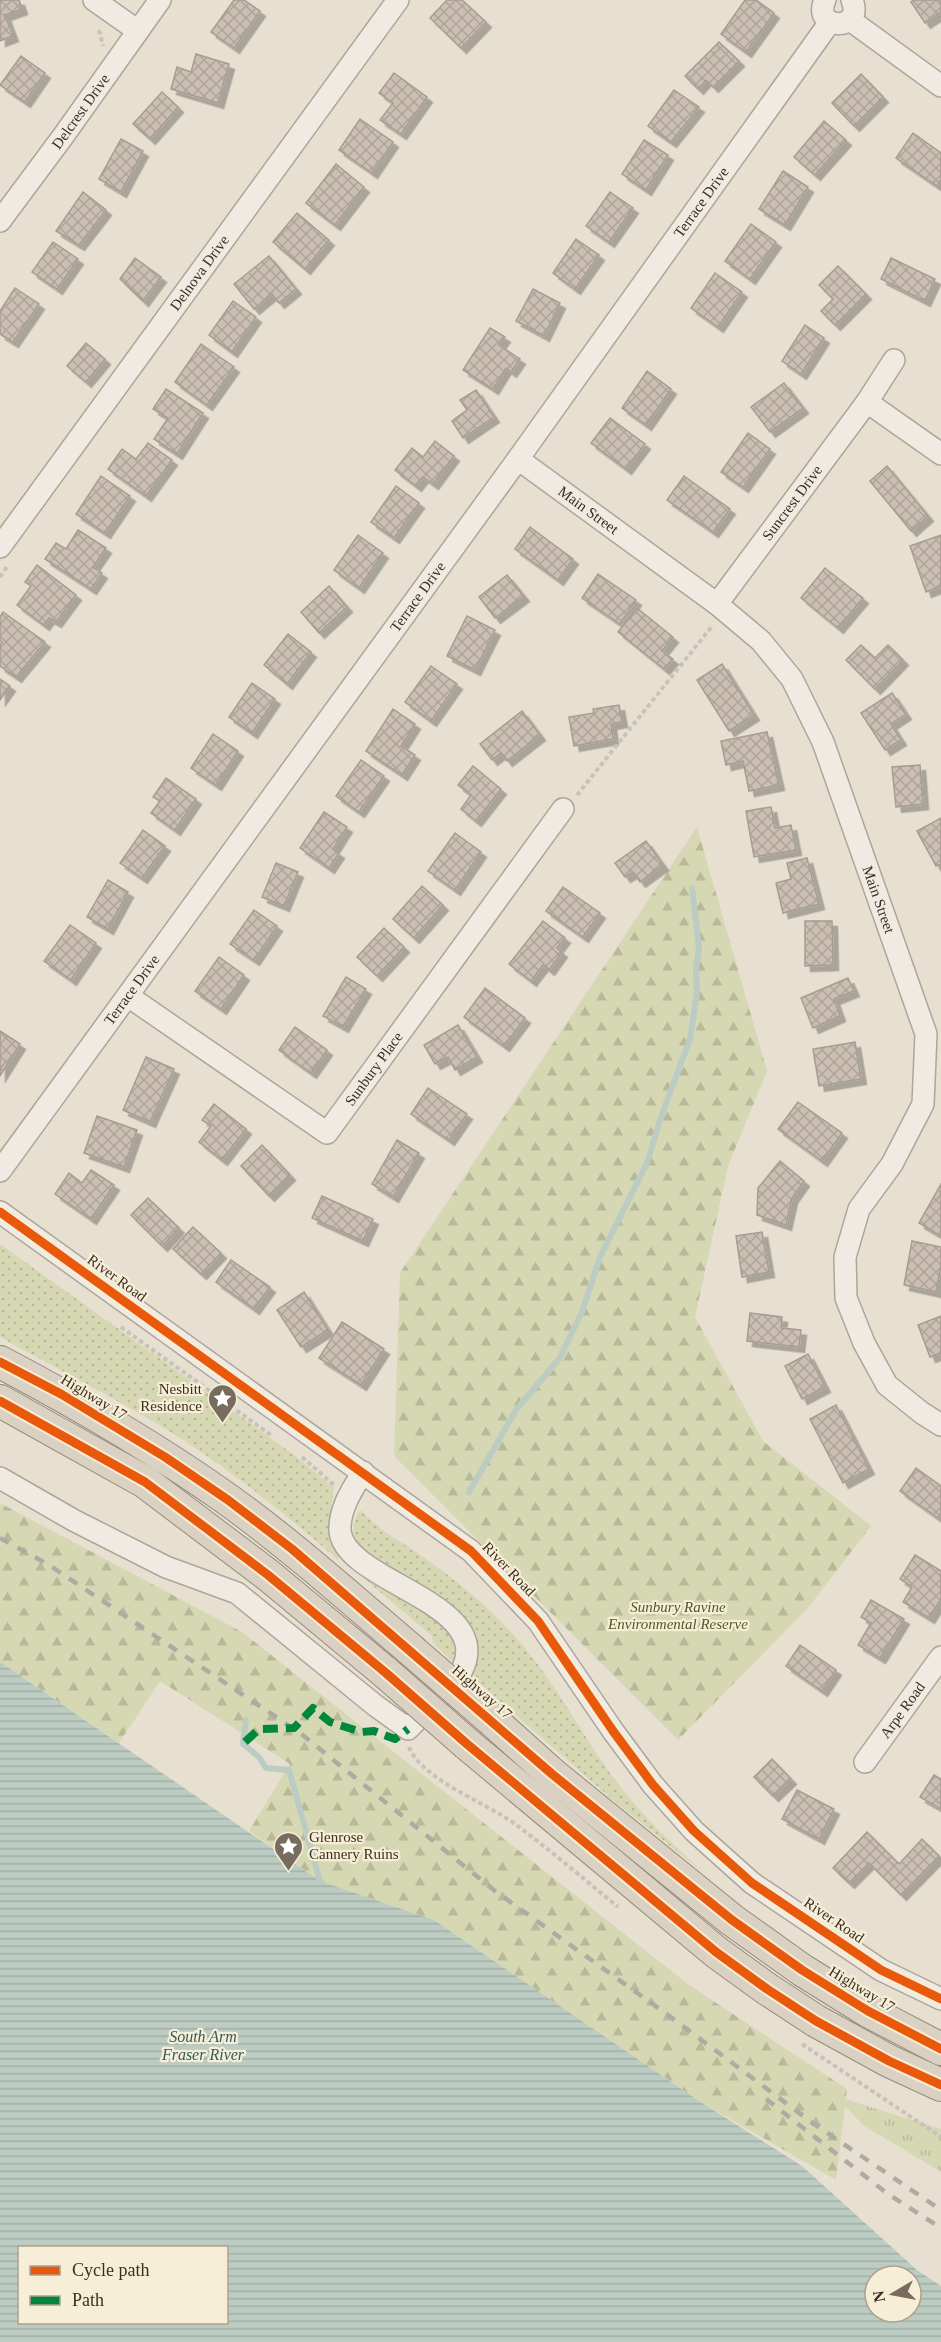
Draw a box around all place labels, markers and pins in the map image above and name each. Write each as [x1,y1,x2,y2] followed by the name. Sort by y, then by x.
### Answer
[140,1381,203,1414] place label: Nesbitt Residence
[207,1382,239,1424] place icon: Nesbitt Residence
[309,1829,399,1862] place label: Glenrose Cannery Ruins
[272,1830,304,1872] place icon: Glenrose Cannery Ruins

